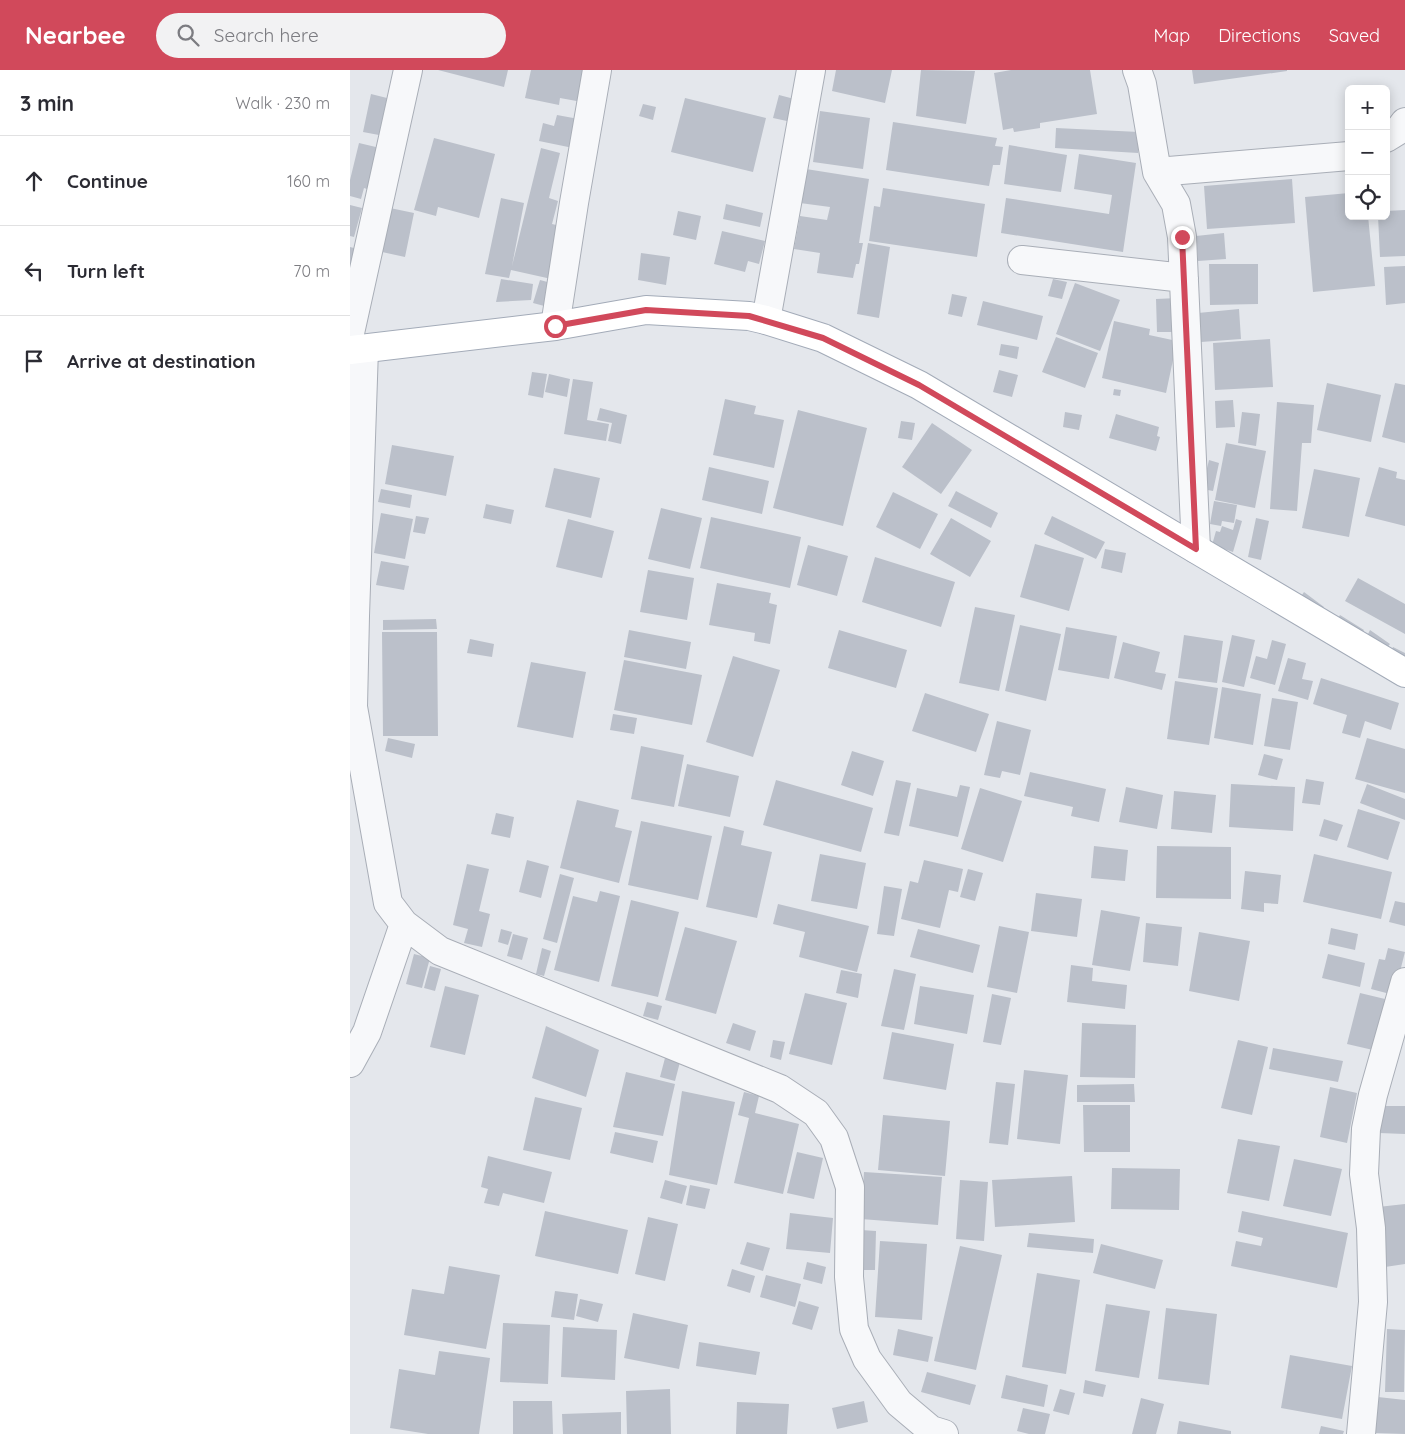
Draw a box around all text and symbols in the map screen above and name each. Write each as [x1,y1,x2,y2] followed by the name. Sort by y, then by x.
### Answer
[156,13,506,58] search box
[25,20,126,50] text: Nearbee
[174,21,202,49] icon: search
[214,23,319,47] text: Search here
[1153,24,1190,47] text: Map
[1218,24,1301,47] text: Directions
[1329,24,1380,47] text: Saved
[1345,85,1390,220] map controls
[1345,85,1390,130] button: +
[20,90,74,116] text: 3 min
[235,93,330,113] text: Walk · 230 m
[1345,130,1390,175] button: −
[20,167,48,195] icon: ahead
[67,169,148,193] text: Continue
[287,171,330,191] text: 160 m
[1345,175,1390,220] button: locate
[1171,226,1194,249] route end
[20,257,48,285] icon: left
[67,259,145,283] text: Turn left
[293,261,330,281] text: 70 m
[544,315,567,338] route start
[20,347,48,375] icon: arrive
[67,349,256,373] text: Arrive at destination

